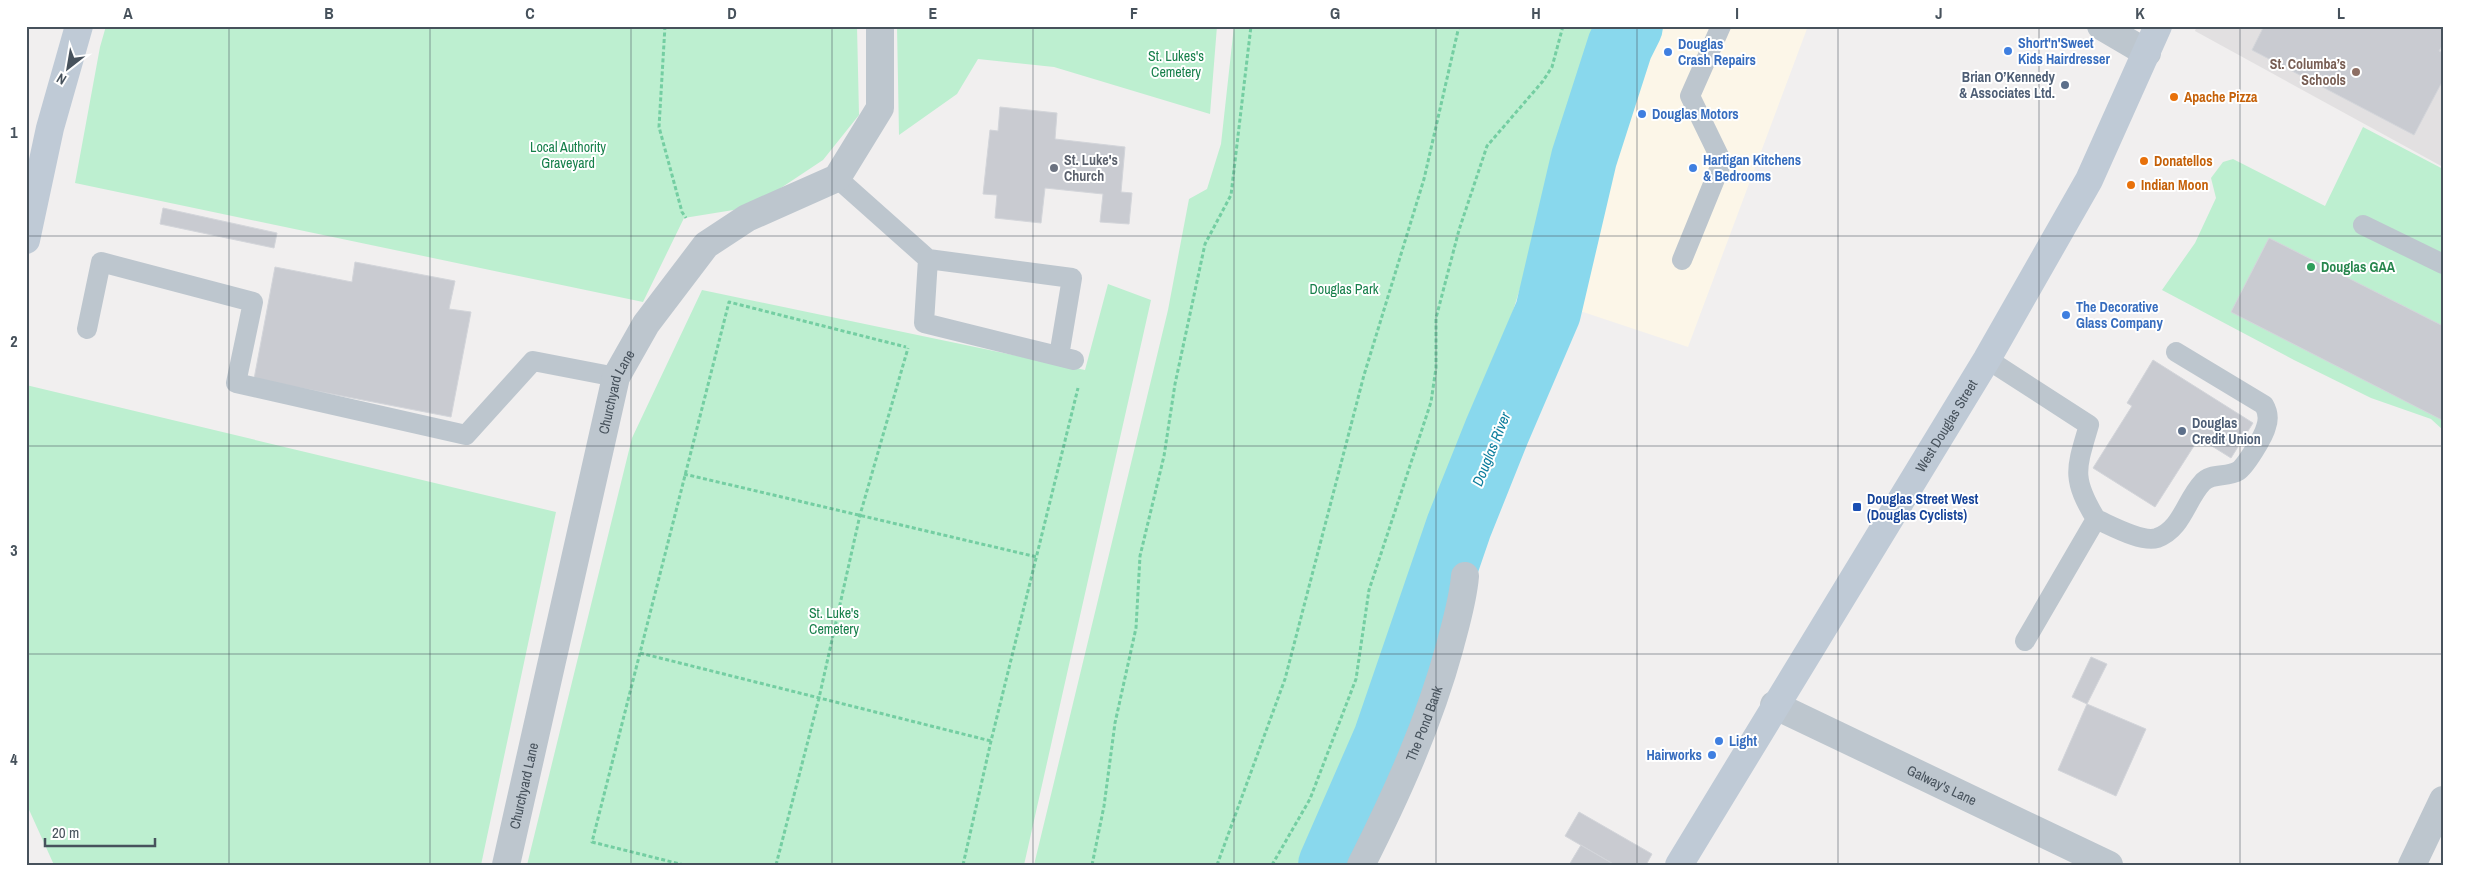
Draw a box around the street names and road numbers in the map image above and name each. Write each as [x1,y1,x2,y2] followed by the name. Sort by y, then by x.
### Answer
[594,347,639,436] street label: Churchyard Lane
[1911,376,1981,476] street label: West Douglas Street
[1402,683,1446,764] street label: The Pond Bank
[505,741,542,831] street label: Churchyard Lane
[1904,761,1980,809] street label: Galway's Lane

